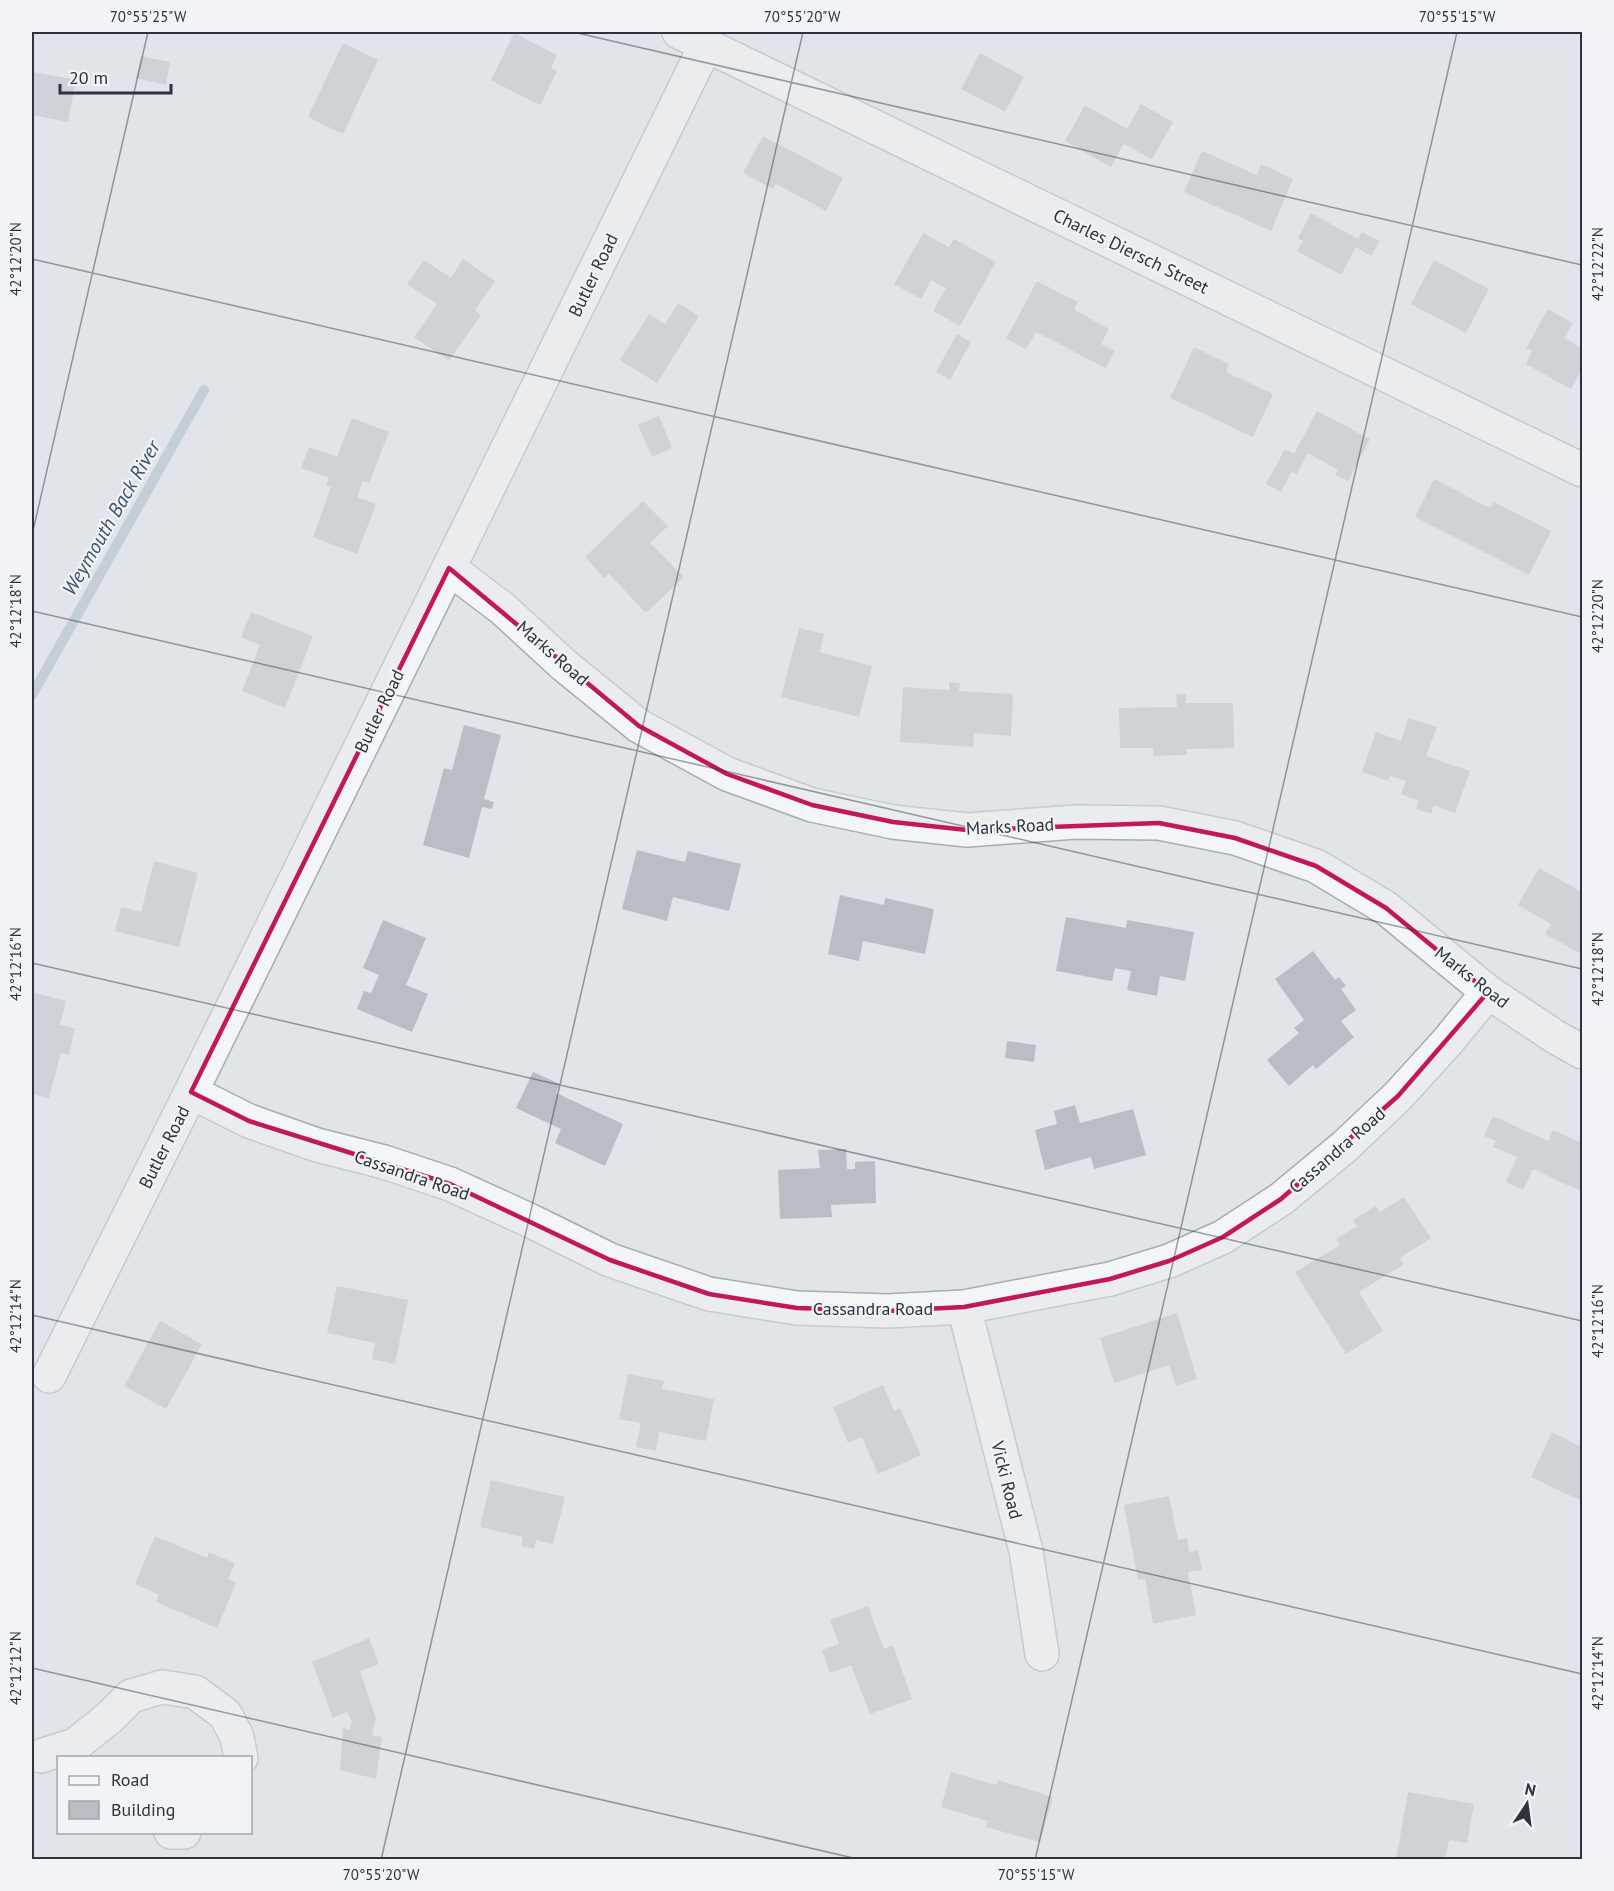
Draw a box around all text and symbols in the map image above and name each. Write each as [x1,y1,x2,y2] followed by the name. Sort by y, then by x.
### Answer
[110,7,187,26] text: 70°55'25"W
[764,7,841,26] text: 70°55'20"W
[1419,7,1496,26] text: 70°55'15"W
[60,57,171,95] scale bar
[69,66,108,89] text: 20 m
[1049,203,1213,299] street label: Charles Diersch Street
[6,222,25,296] text: 42°12'20"N
[1588,227,1607,301] text: 42°12'22"N
[563,230,623,320] street label: Butler Road
[56,435,167,600] water label: Weymouth Back River
[6,574,25,648] text: 42°12'18"N
[1588,579,1607,653] text: 42°12'20"N
[512,615,594,691] street label: Marks Road
[349,666,409,756] street label: Butler Road
[965,812,1055,840] street label: Marks Road
[6,927,25,1001] text: 42°12'16"N
[1588,932,1607,1006] text: 42°12'18"N
[1430,941,1514,1013] street label: Marks Road
[133,1102,195,1192] street label: Butler Road
[1284,1102,1390,1198] street label: Cassandra Road
[351,1145,473,1205] street label: Cassandra Road
[6,1279,25,1353] text: 42°12'14"N
[1588,1284,1607,1358] text: 42°12'16"N
[813,1297,933,1320] street label: Cassandra Road
[986,1438,1028,1521] street label: Vicki Road
[6,1631,25,1705] text: 42°12'12"N
[1588,1636,1607,1710] text: 42°12'14"N
[57,1756,252,1834] legend
[111,1768,149,1791] text: Road
[1497,1774,1557,1834] north arrow
[1523,1778,1538,1800] text: N
[111,1798,175,1821] text: Building
[343,1865,420,1884] text: 70°55'20"W
[998,1865,1075,1884] text: 70°55'15"W

